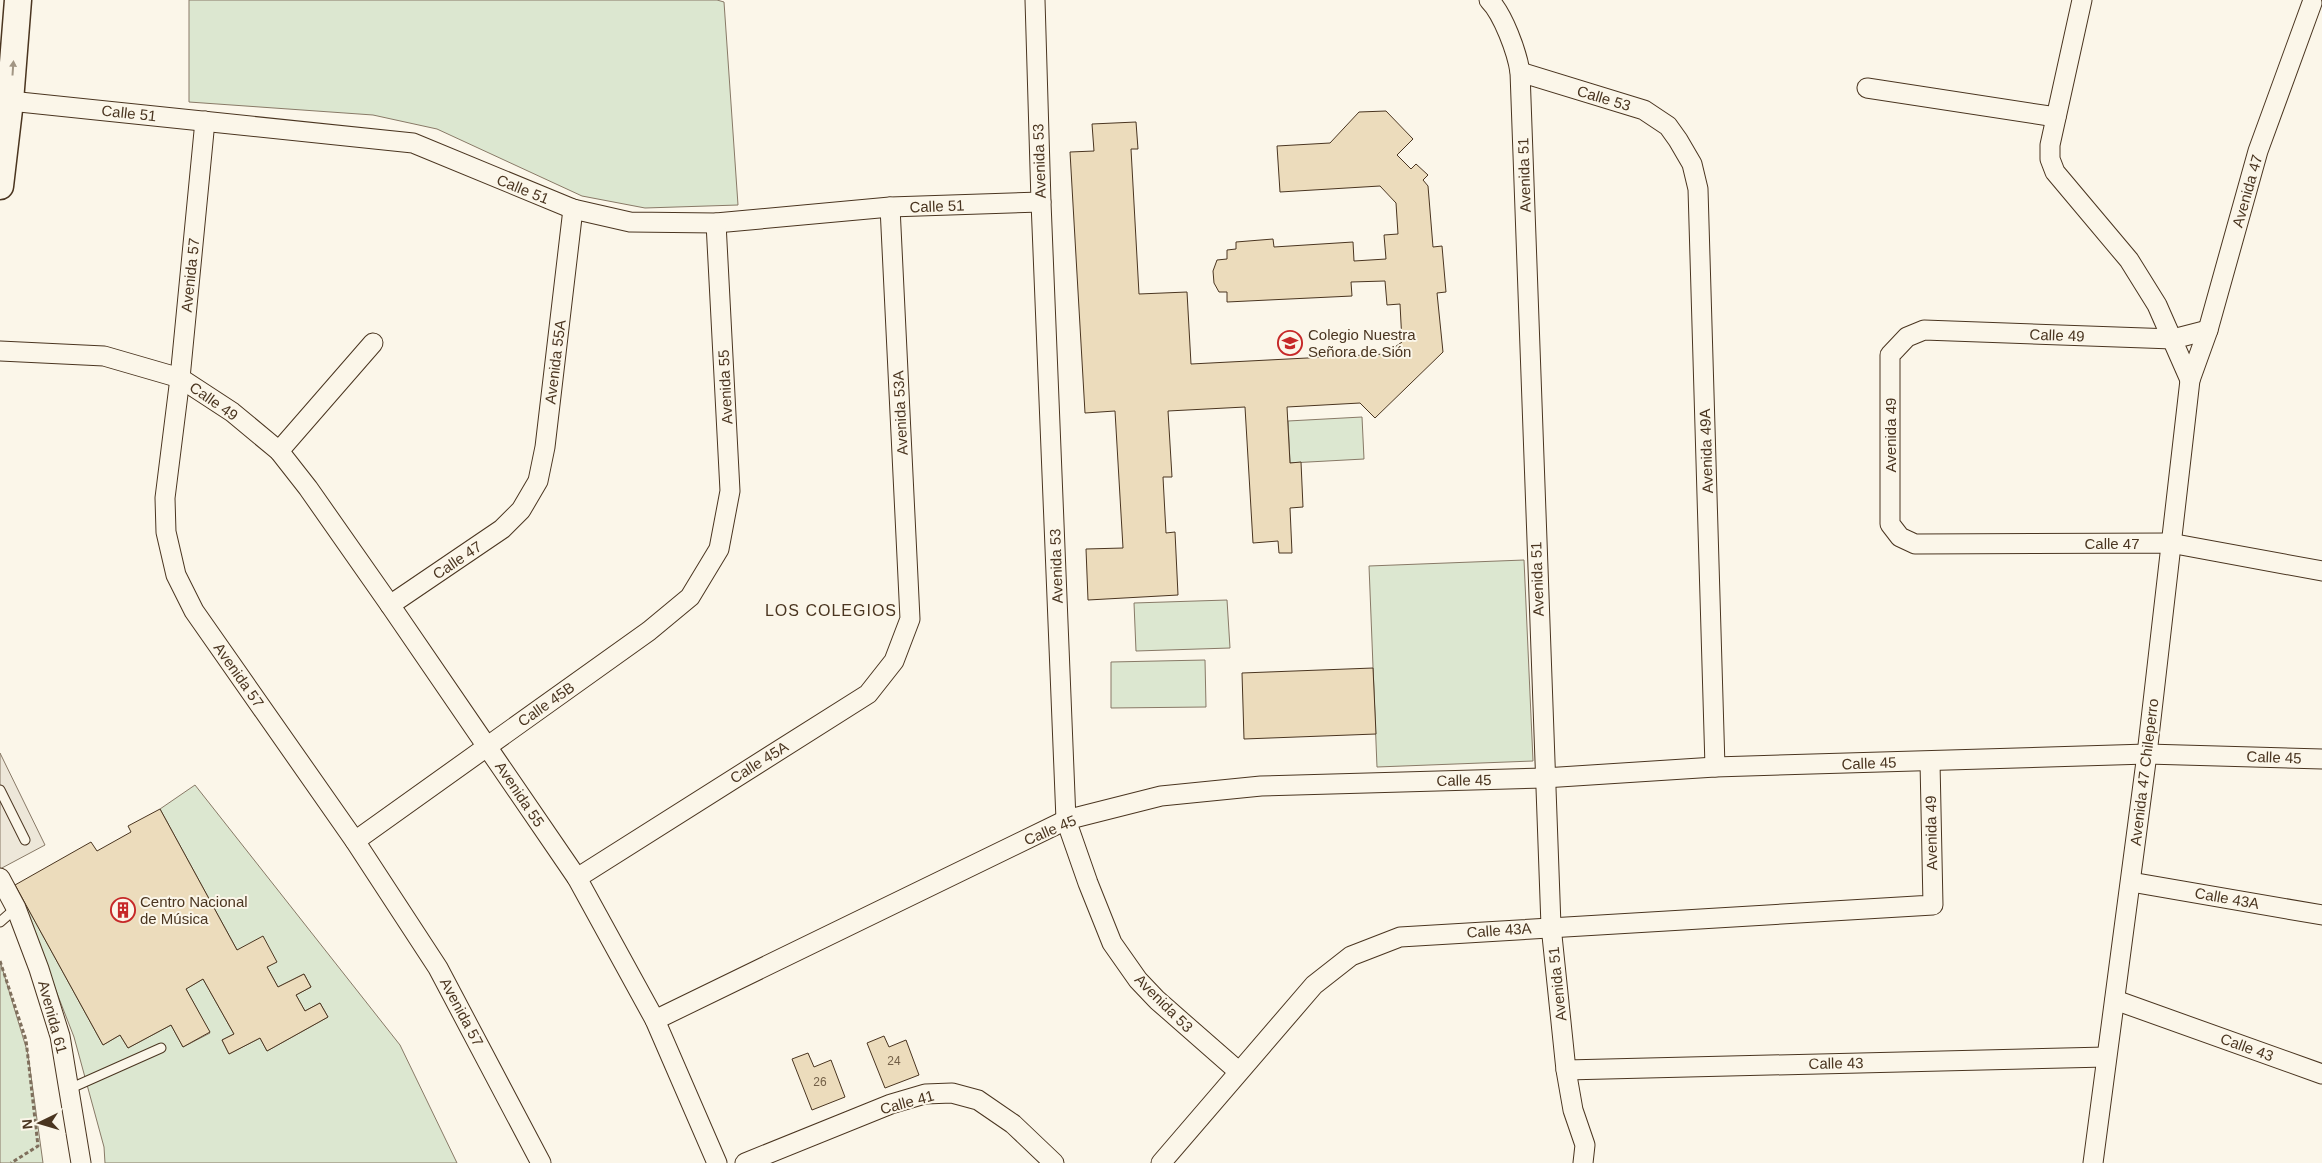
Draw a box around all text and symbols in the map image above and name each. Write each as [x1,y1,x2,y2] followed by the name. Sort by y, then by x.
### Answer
[9,60,17,76] one-way arrow
[1575,82,1633,114] street label: Calle 53
[101,102,157,124] street label: Calle 51
[1029,123,1049,199] street label: Avenida 53
[1514,137,1534,213] street label: Avenida 51
[2229,153,2265,229] street label: Avenida 47
[494,171,552,207] street label: Calle 51
[909,197,965,215] street label: Calle 51
[178,237,202,313] street label: Avenida 57
[541,319,569,405] street label: Avenida 55A
[1308,326,1416,360] place label: Colegio Nuestra Señora de Sión
[2029,326,2085,344] street label: Calle 49
[1277,330,1303,356] school or university icon: Colegio Nuestra Señora de Sión
[715,349,735,425] street label: Avenida 55
[889,370,911,456] street label: Avenida 53A
[187,378,241,424] street label: Calle 49
[1882,398,1899,472] street label: Avenida 49
[1696,408,1716,494] street label: Avenida 49A
[1046,528,1066,604] street label: Avenida 53
[2084,535,2140,552] street label: Calle 47
[429,538,485,582] street label: Calle 47
[1527,541,1547,617] street label: Avenida 51
[765,602,897,619] district label: LOS COLEGIOS
[211,639,267,711] street label: Avenida 57
[514,678,578,730] street label: Calle 45B
[2127,697,2161,847] street label: Avenida 47 Chileperro
[727,738,791,786] street label: Calle 45A
[2246,748,2302,766] street label: Calle 45
[1841,754,1897,772] street label: Calle 45
[492,758,548,830] street label: Avenida 55
[1436,771,1492,789] street label: Calle 45
[1922,795,1940,871] street label: Avenida 49
[1021,811,1079,849] street label: Calle 45
[2193,884,2261,912] street label: Calle 43A
[140,893,248,927] place label: Centro Nacional de Música
[110,897,136,923] building icon: Centro Nacional de Música
[1466,919,1532,941] street label: Calle 43A
[1545,946,1569,1022] street label: Avenida 51
[1132,971,1196,1035] street label: Avenida 53
[437,975,487,1049] street label: Avenida 57
[35,979,71,1055] street label: Avenida 61
[2218,1030,2276,1064] street label: Calle 43
[887,1054,901,1068] house number: 24
[1808,1054,1864,1072] street label: Calle 43
[813,1075,827,1089] house number: 26
[878,1087,936,1117] street label: Calle 41
[15,1098,65,1148] north arrow
[19,1118,35,1130] text: N

